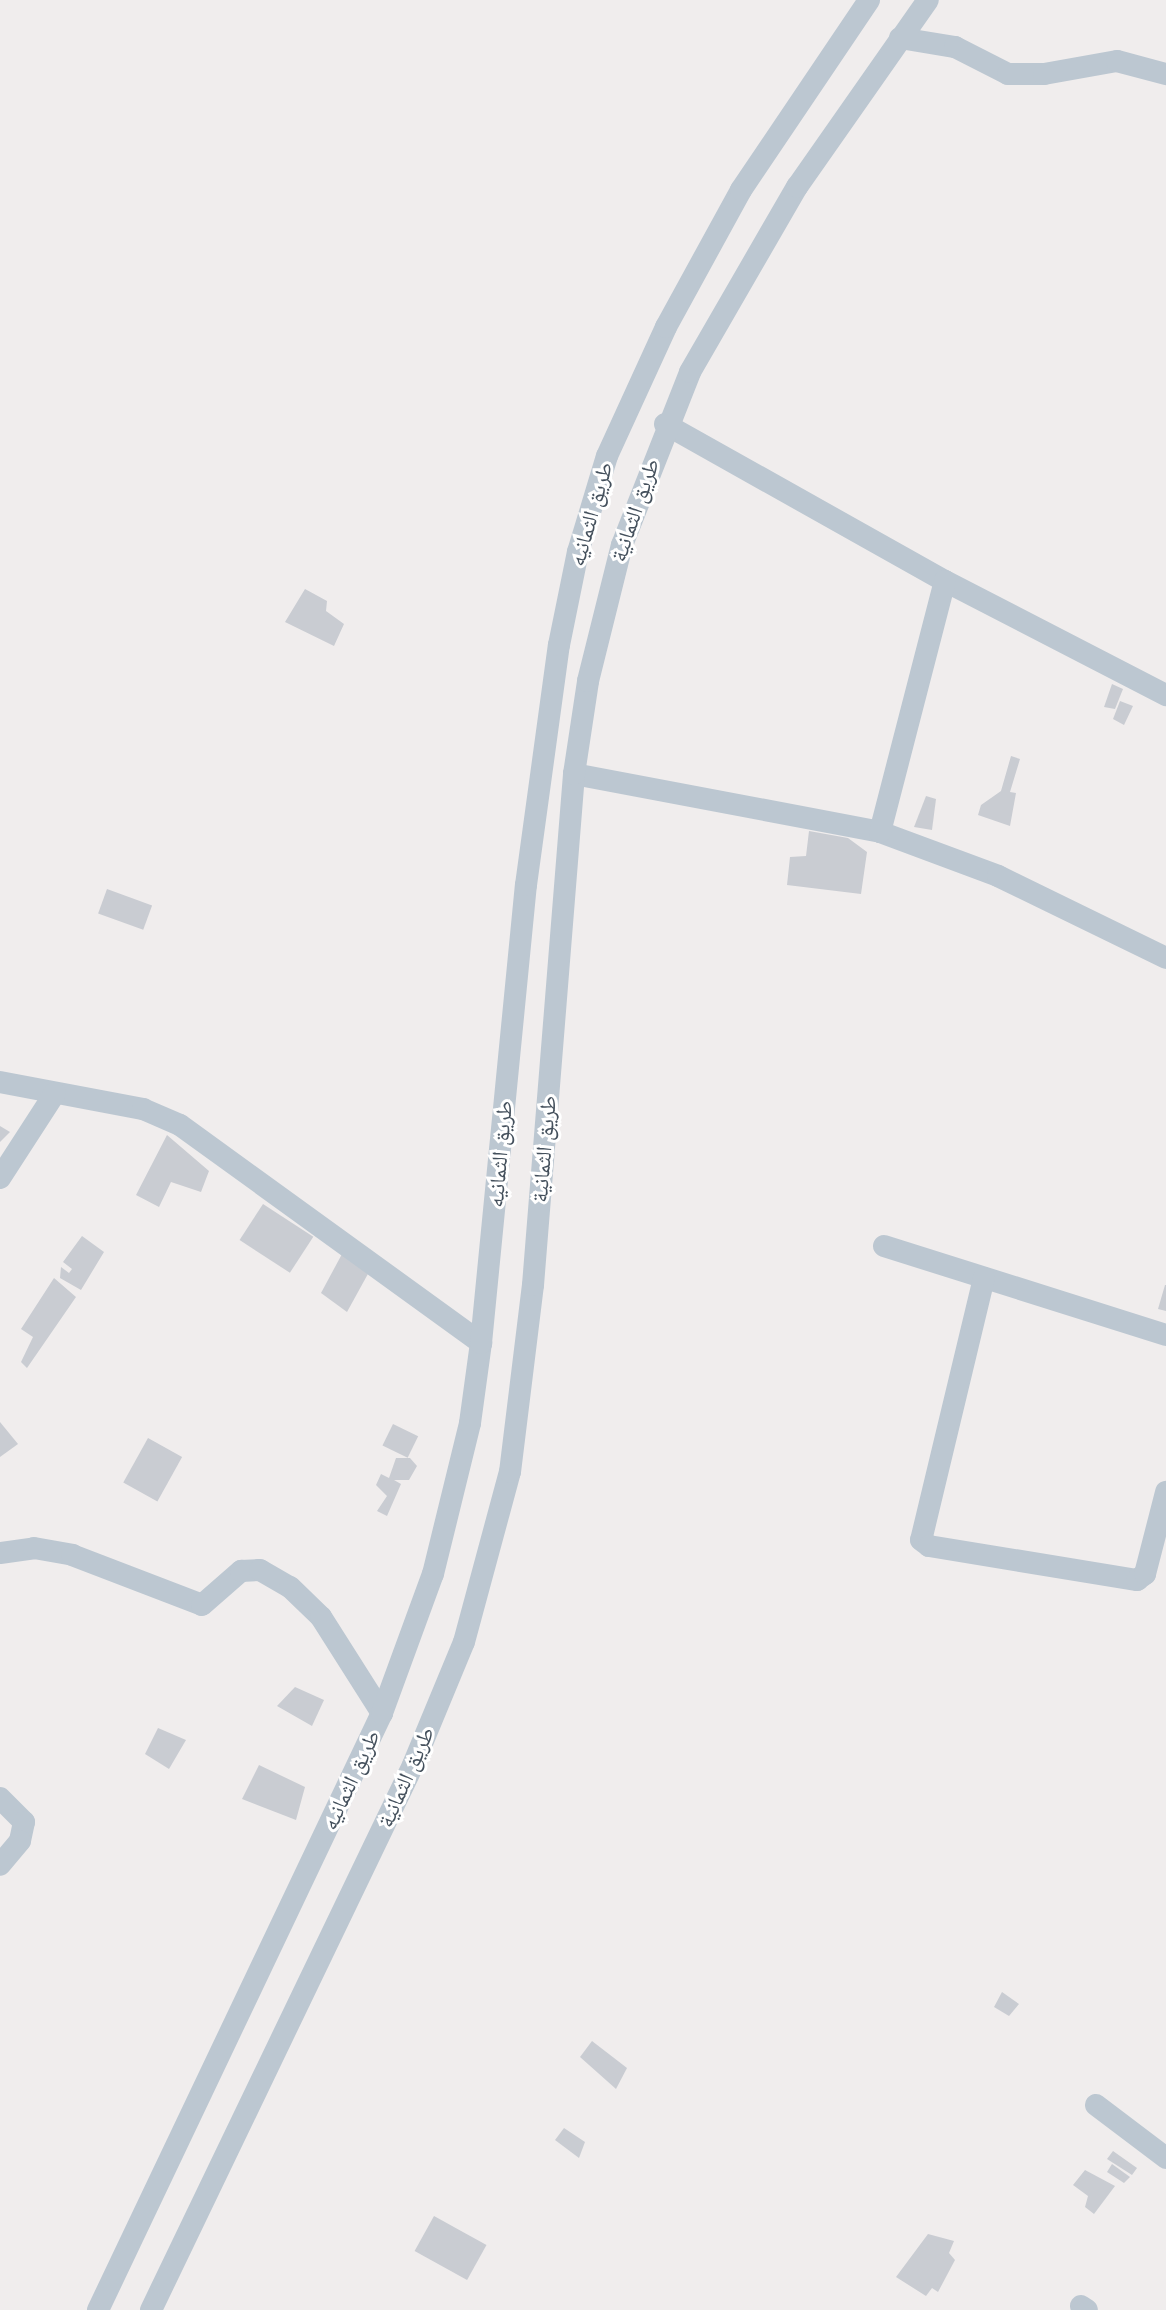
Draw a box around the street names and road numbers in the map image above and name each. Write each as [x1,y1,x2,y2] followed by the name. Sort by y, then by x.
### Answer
[605,455,665,565] street label: طريق الثمانية
[564,459,618,569] street label: طريق الثمانيه
[526,1094,562,1204] street label: طريق الثمانية
[482,1099,518,1209] street label: طريق الثمانيه
[372,1723,440,1831] street label: طريق الثمانية
[316,1726,386,1834] street label: طريق الثمانيه

